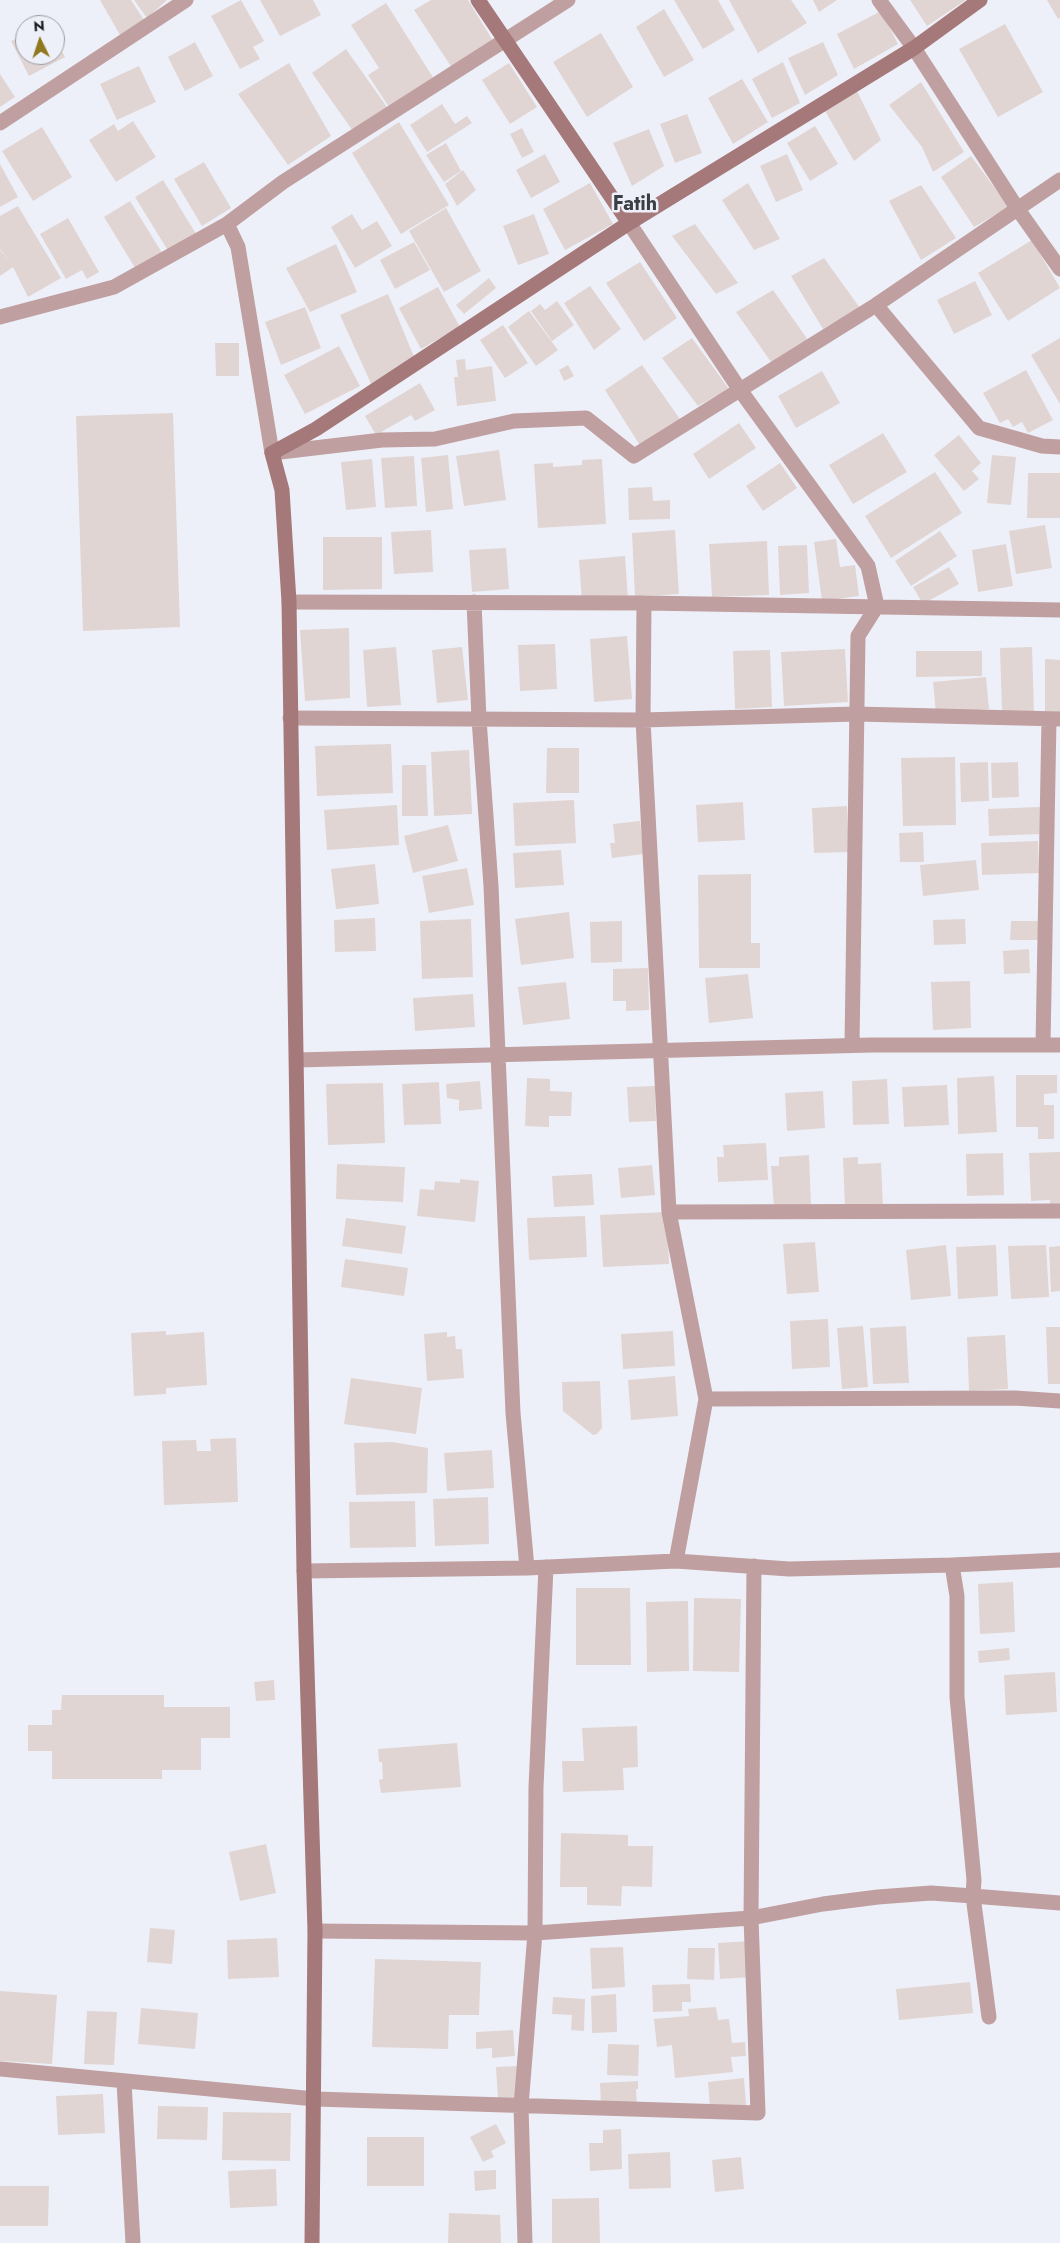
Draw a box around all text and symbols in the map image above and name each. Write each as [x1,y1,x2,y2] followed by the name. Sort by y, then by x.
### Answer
[15,15,65,65] north arrow
[33,16,45,36] text: N
[613,193,657,217] district label: Fatih

